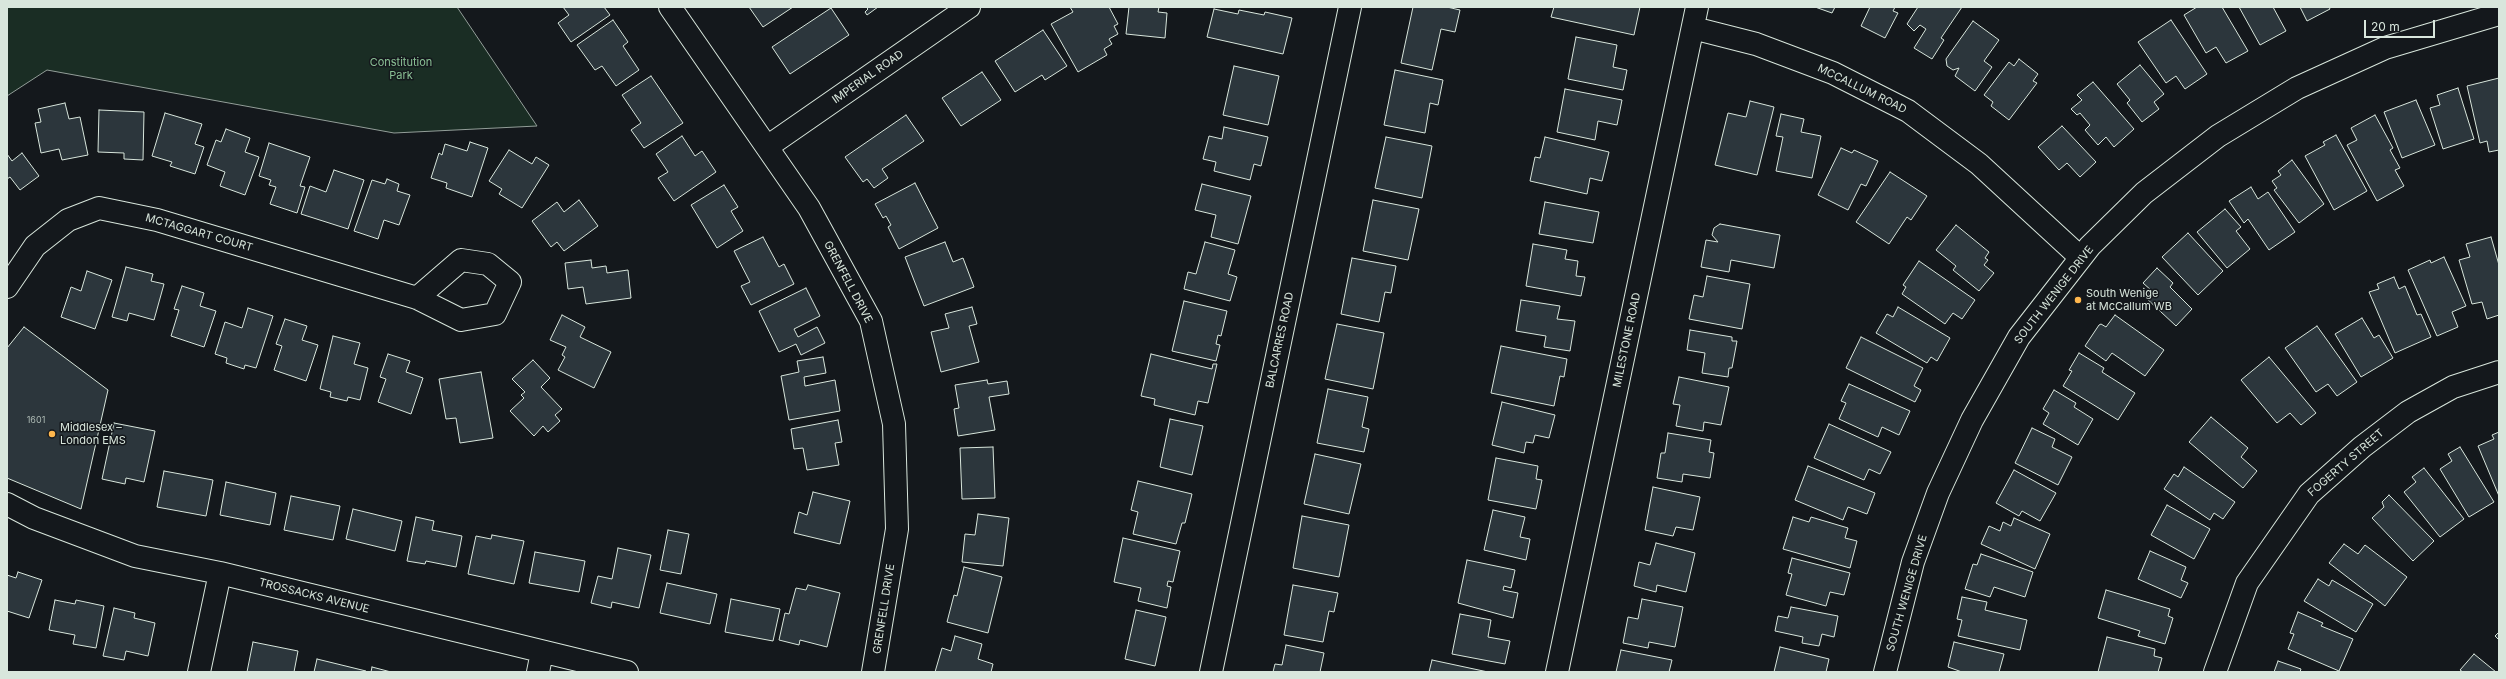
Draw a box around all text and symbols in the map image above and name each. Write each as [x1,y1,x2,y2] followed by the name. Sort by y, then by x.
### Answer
[2366,12,2437,38] scale bar
[2371,19,2400,34] text: 20 m
[830,47,906,107] street label: IMPERIAL ROAD
[370,56,432,82] park label: Constitution Park
[1815,62,1909,116] street label: MCCALLUM ROAD
[144,211,254,255] street label: MCTAGGART COURT
[821,239,875,325] street label: GRENFELL DRIVE
[2012,243,2096,347] street label: SOUTH WENIGE DRIVE
[2086,287,2172,313] place label: South Wenige at McCallum WB
[1263,291,1297,389] street label: BALCARRES ROAD
[1611,291,1643,389] street label: MILESTONE ROAD
[2073,295,2083,305] marker: South Wenige at McCallum WB
[27,415,45,425] house number: 1601
[60,421,126,447] place label: Middlesex – London EMS
[2305,426,2387,500] street label: FOGERTY STREET
[47,429,57,439] marker: Middlesex – London EMS
[1884,533,1930,653] street label: SOUTH WENIGE DRIVE
[870,563,898,655] street label: GRENFELL DRIVE
[257,576,371,616] street label: TROSSACKS AVENUE

